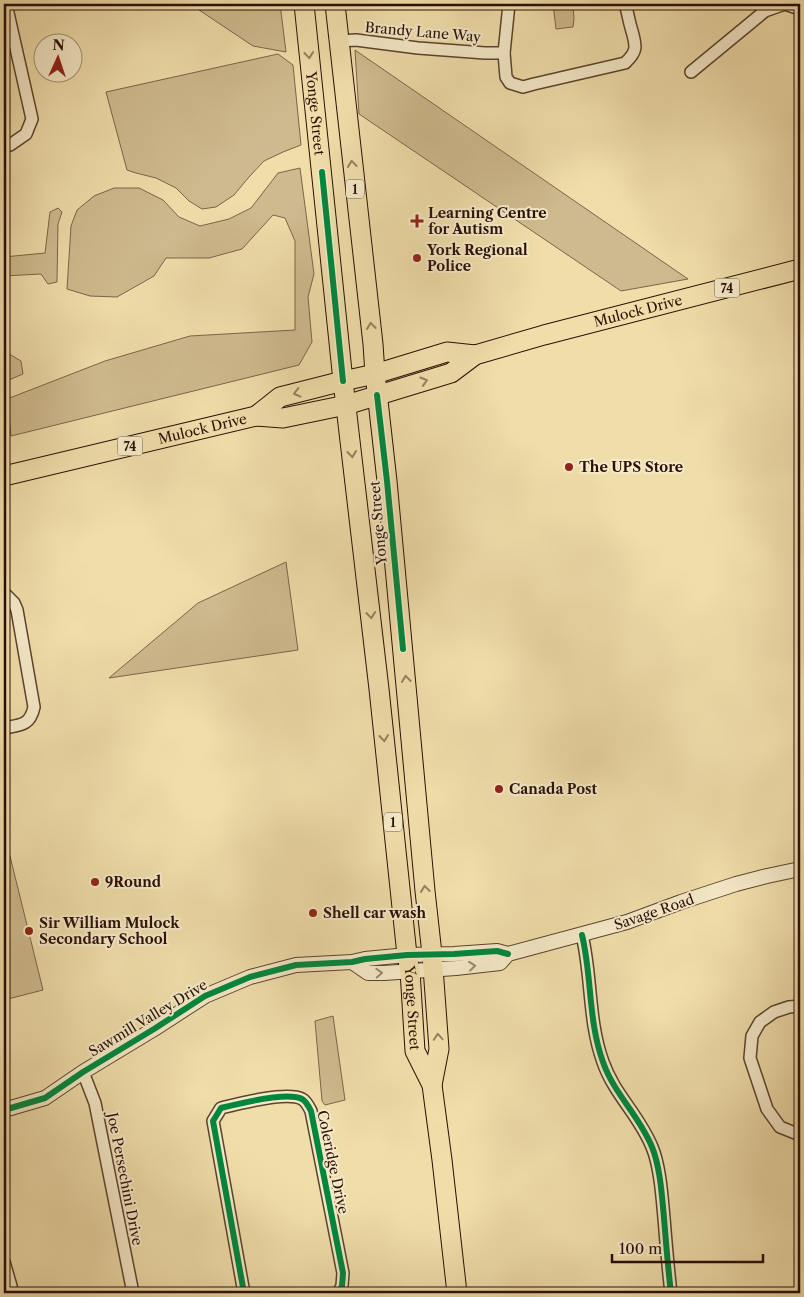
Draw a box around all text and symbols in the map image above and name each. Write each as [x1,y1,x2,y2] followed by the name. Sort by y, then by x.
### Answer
[364,18,482,46] street label: Brandy Lane Way
[32,32,82,82] north arrow
[52,36,65,54] text: N
[303,51,314,59] one-way arrow
[302,70,329,156] street label: Yonge Street
[347,160,358,168] one-way arrow
[346,180,364,198] road number: 1
[428,204,547,238] place label: Learning Centre for Autism
[410,214,424,228] marker: Learning Centre for Autism
[426,241,528,275] place label: York Regional Police
[411,252,423,264] marker: York Regional Police
[714,278,740,298] road number: 74
[592,291,684,331] street label: Mulock Drive
[366,321,377,329] one-way arrow
[419,377,427,387] one-way arrow
[293,387,301,397] one-way arrow
[156,409,249,448] street label: Mulock Drive
[118,436,142,456] road number: 74
[346,450,357,458] one-way arrow
[579,458,683,476] place label: The UPS Store
[563,461,575,473] marker: The UPS Store
[365,480,391,567] street label: Yonge Street
[365,611,376,619] one-way arrow
[400,675,411,683] one-way arrow
[378,734,389,742] one-way arrow
[509,780,597,798] place label: Canada Post
[493,783,505,795] marker: Canada Post
[384,812,402,832] road number: 1
[105,873,162,891] place label: 9Round
[89,876,101,888] marker: 9Round
[419,884,430,892] one-way arrow
[612,890,697,934] street label: Savage Road
[323,904,427,922] place label: Shell car wash
[307,907,319,919] marker: Shell car wash
[39,914,180,948] place label: Sir William Mulock Secondary School
[23,925,35,937] marker: Sir William Mulock Secondary School
[469,961,477,972] one-way arrow
[400,963,424,1051] street label: Yonge Street
[376,968,384,978] one-way arrow
[85,975,211,1061] street label: Sawmill Valley Drive
[432,1033,443,1041] one-way arrow
[103,1109,147,1247] street label: Joe Persechini Drive
[313,1109,353,1216] street label: Coleridge Drive
[612,1232,763,1264] scale bar
[619,1239,662,1258] text: 100 m

